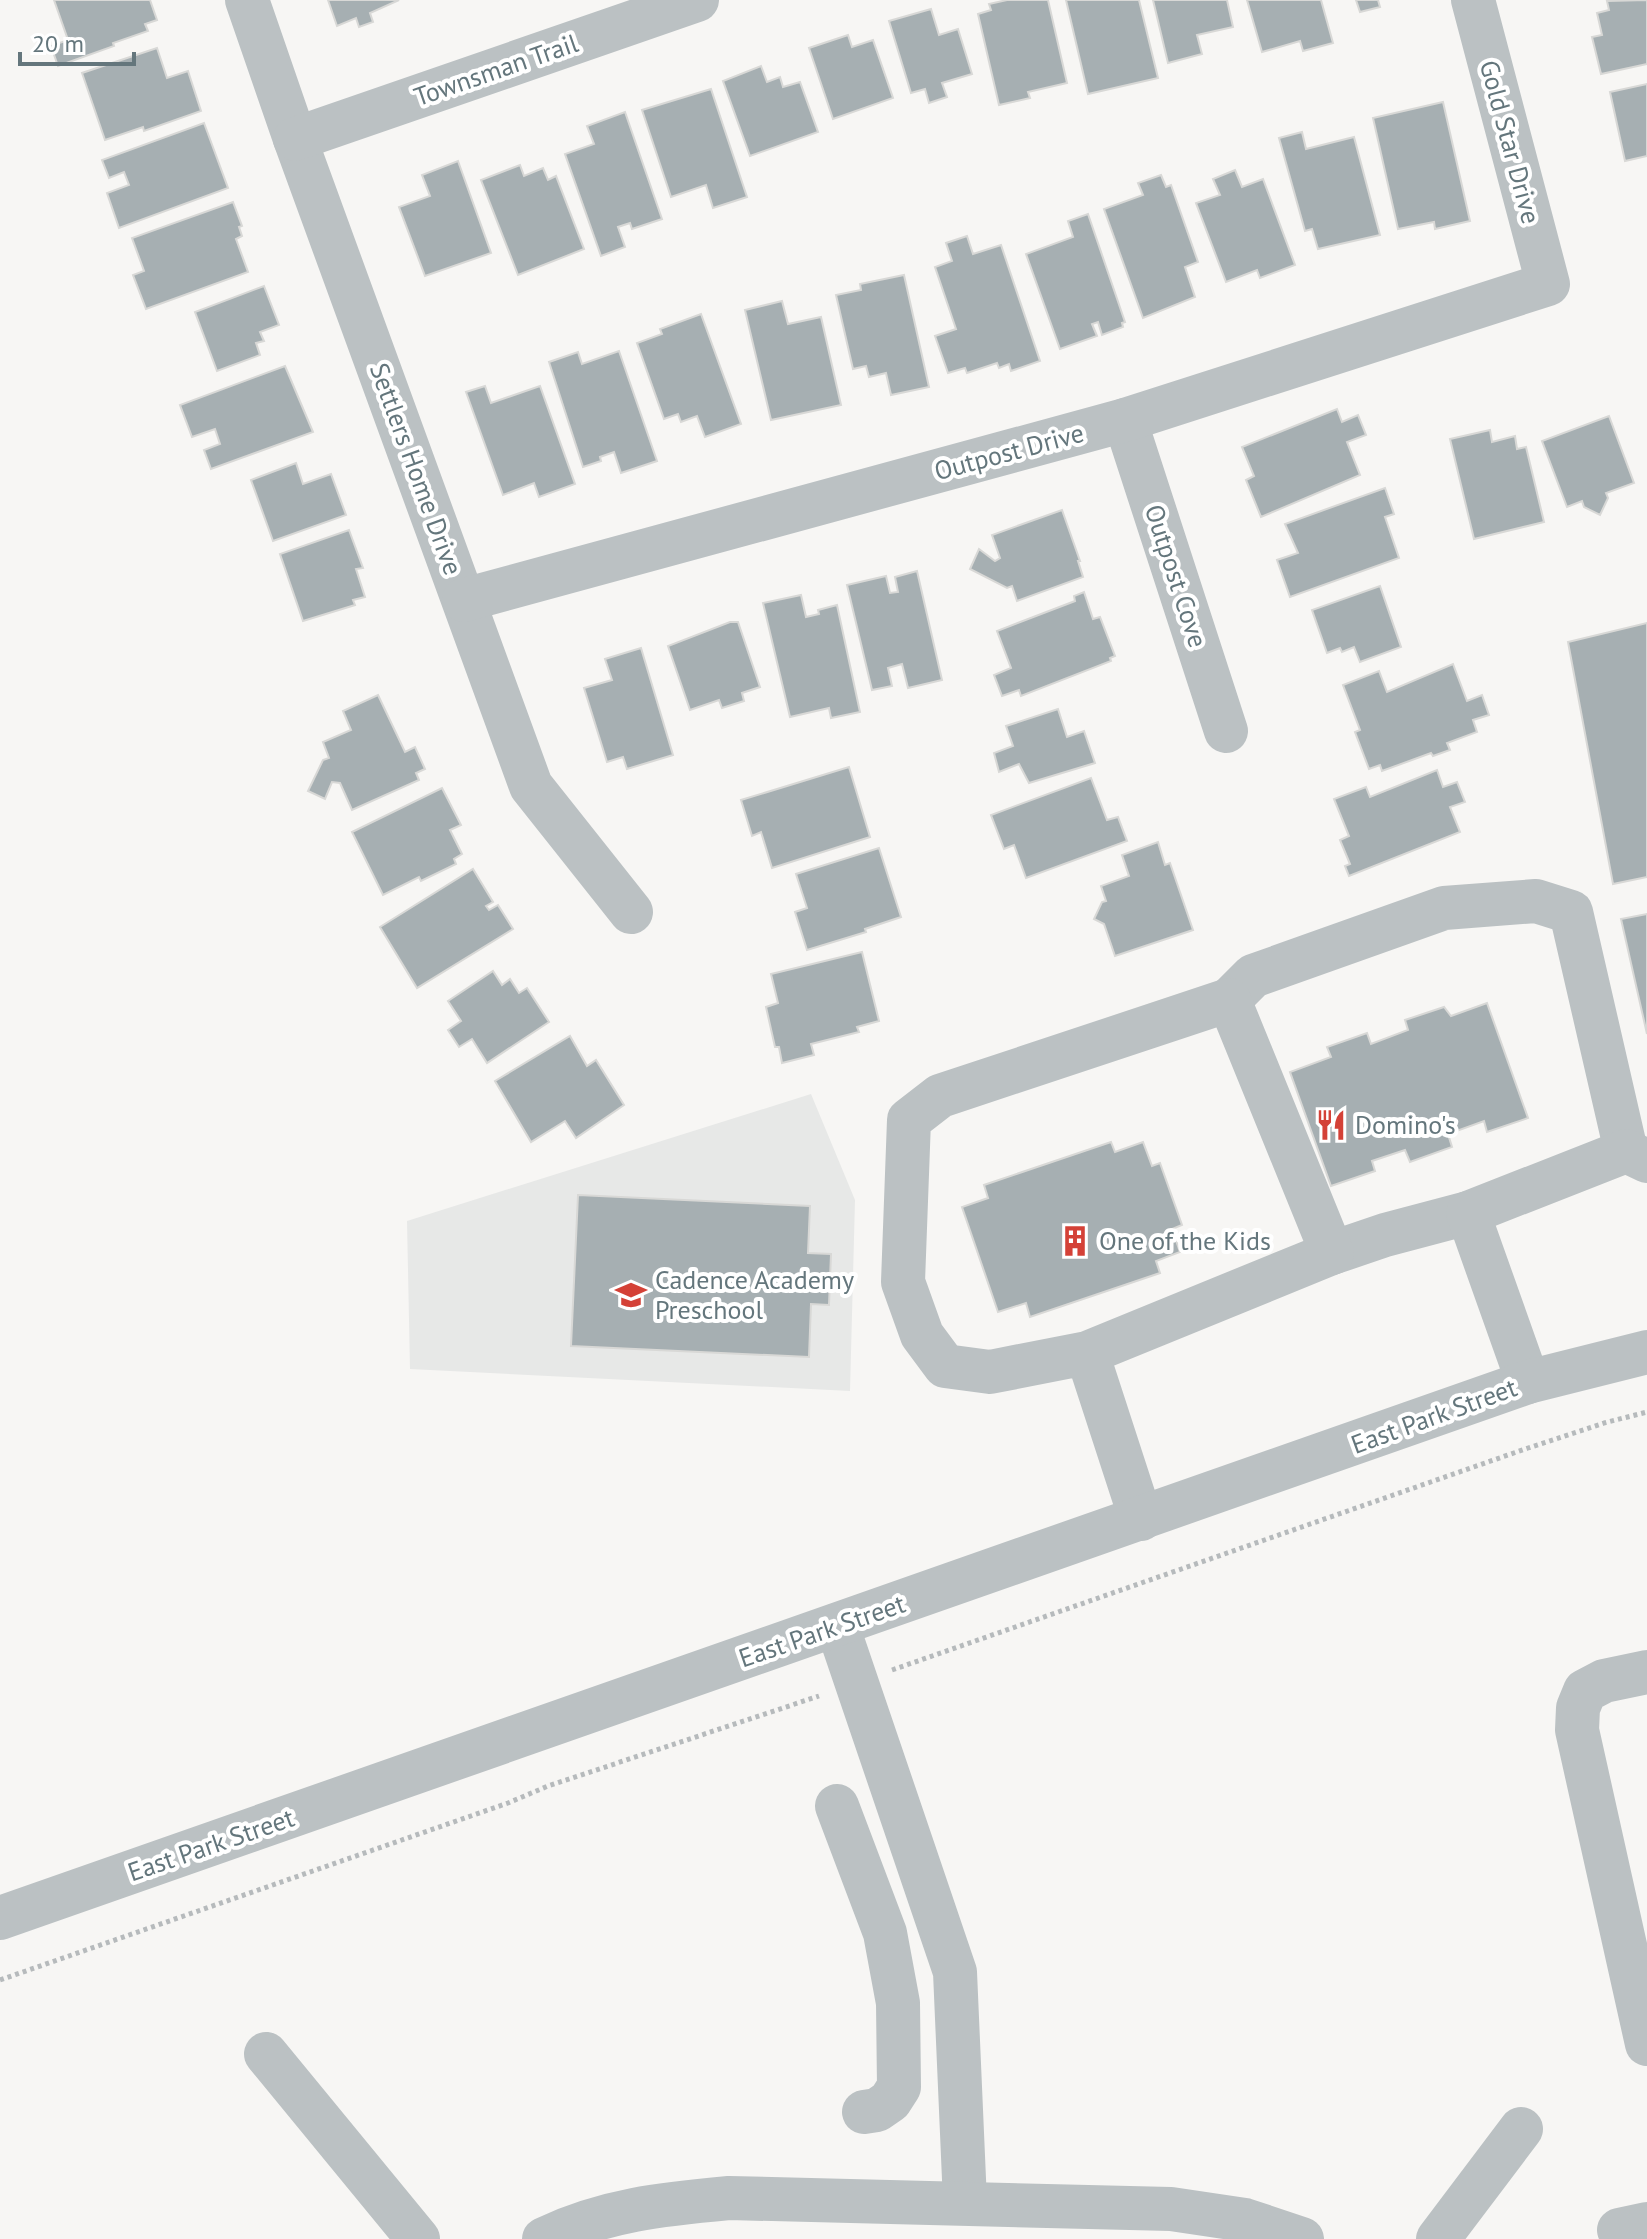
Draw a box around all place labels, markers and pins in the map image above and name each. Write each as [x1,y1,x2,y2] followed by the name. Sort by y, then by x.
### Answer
[1314,1108,1348,1142] restaurant icon: Domino's
[1355,1108,1456,1141] place label: Domino's
[1058,1224,1092,1258] building icon: One of the Kids
[1099,1224,1271,1257] place label: One of the Kids
[655,1263,854,1326] place label: Cadence Academy Preschool
[614,1278,648,1312] school or university icon: Cadence Academy Preschool

